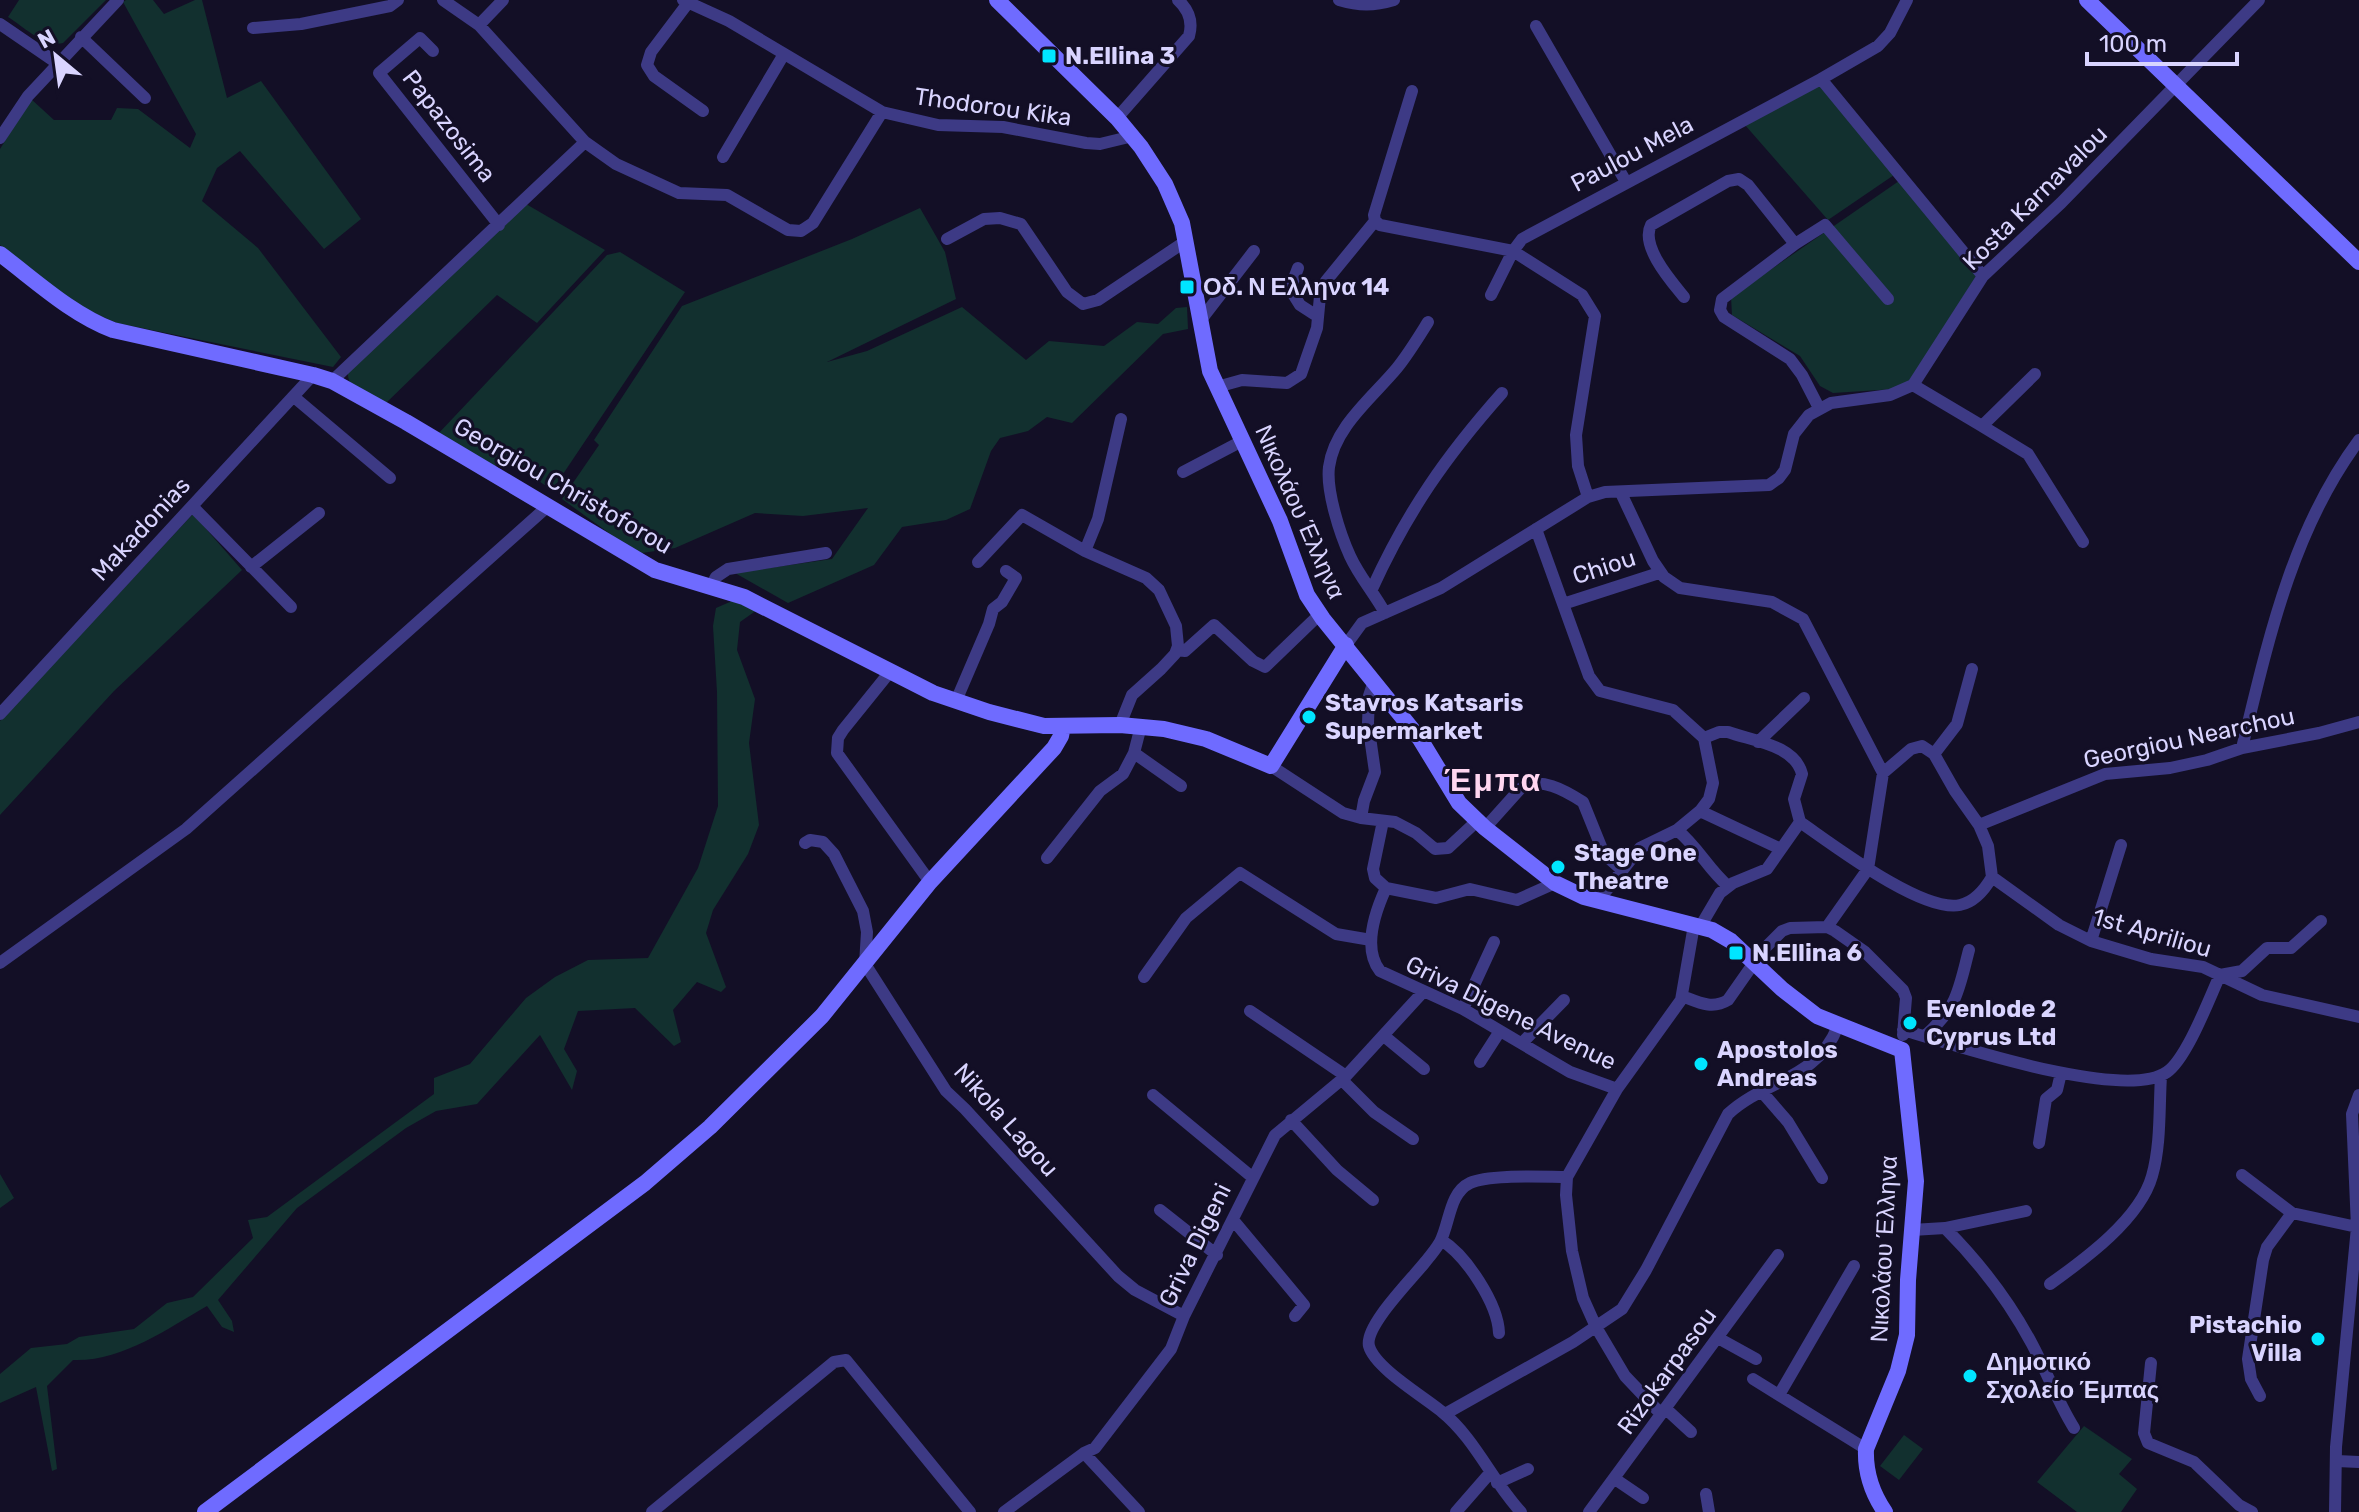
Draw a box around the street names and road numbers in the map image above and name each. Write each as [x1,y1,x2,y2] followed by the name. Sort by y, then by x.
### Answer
[397,64,501,188] street label: Papazosima
[913,82,1073,132] street label: Thodorou Kika
[1566,110,1698,198] street label: Paulou Mela
[1957,120,2113,276] street label: Kosta Karnavalou
[449,412,677,560] street label: Georgiou Christoforou
[1249,421,1351,603] street label: Νικολάου Έλληνα
[86,471,196,587] street label: Makadonias
[1569,544,1639,590] street label: Chiou
[2081,702,2297,774] street label: Georgiou Nearchou
[2089,903,2215,963] street label: 1st Apriliou
[1401,950,1621,1076] street label: Griva Digene Avenue
[948,1058,1064,1182] street label: Nikola Lagou
[1865,1155,1903,1343] street label: Νικολάου Έλληνα
[1153,1179,1237,1311] street label: Griva Digeni
[1612,1302,1722,1440] street label: Rizokarpasou

